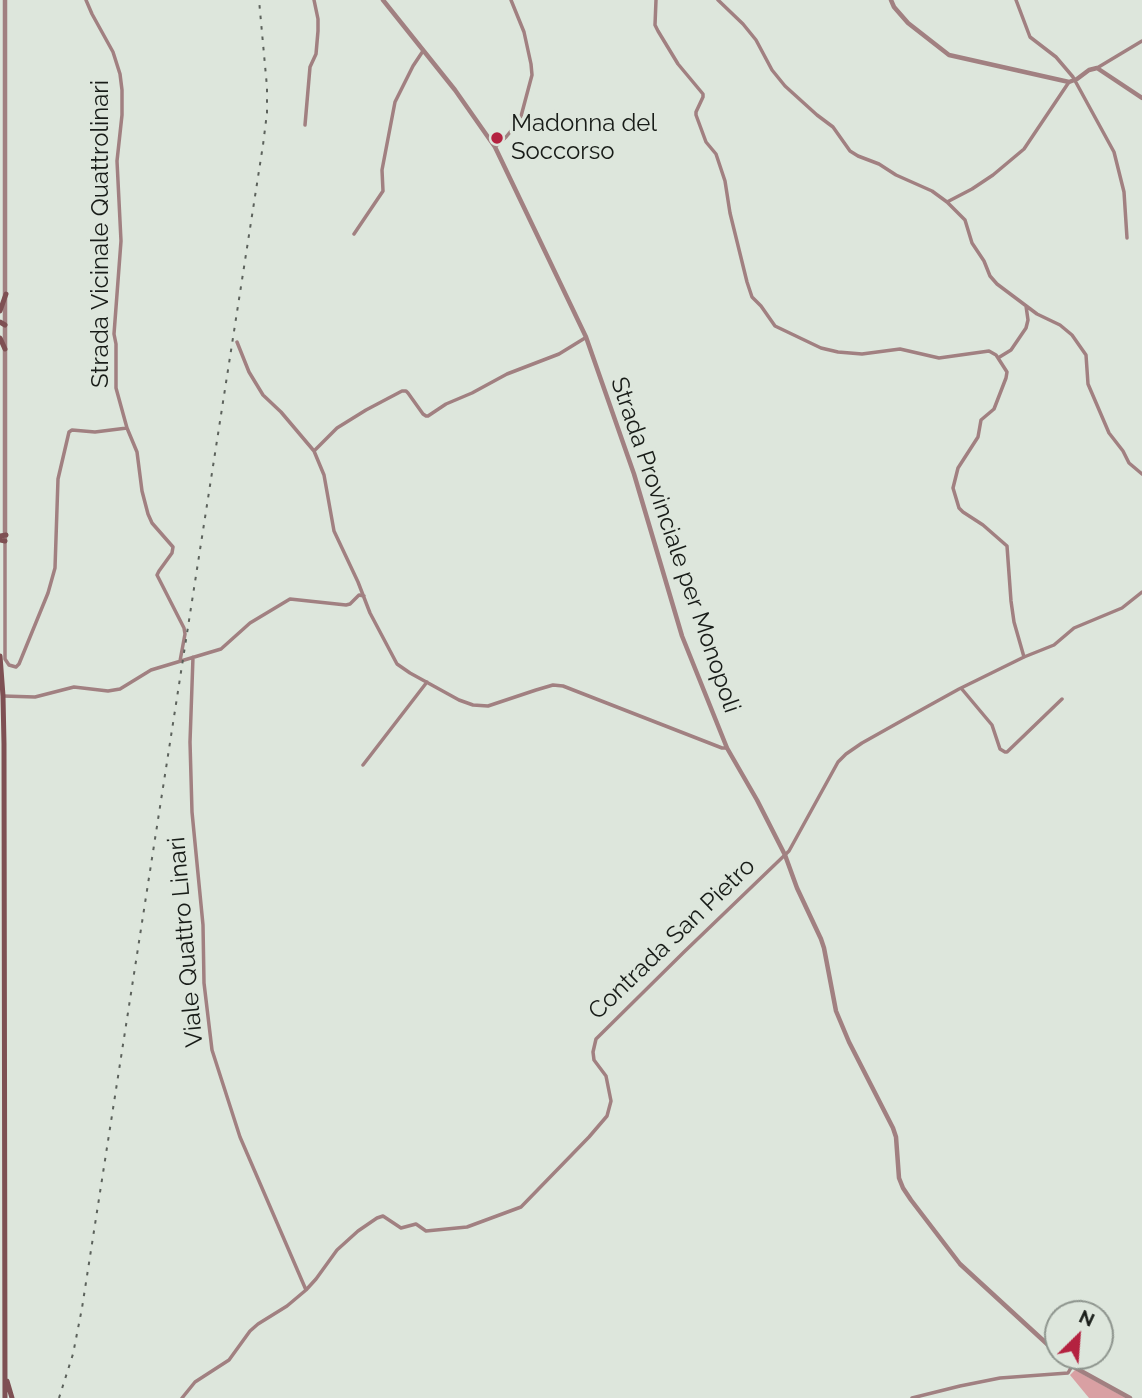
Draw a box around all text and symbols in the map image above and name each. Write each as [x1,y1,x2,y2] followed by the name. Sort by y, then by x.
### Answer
[87,80,115,388] street label: Strada Vicinale Quattrolinari
[511,110,657,166] place label: Madonna del Soccorso
[489,130,505,146] marker: Madonna del Soccorso
[604,374,746,716] street label: Strada Provinciale per Monopoli
[162,836,210,1048] street label: Viale Quattro Linari
[583,852,761,1026] street label: Contrada San Pietro
[1044,1300,1114,1370] north arrow
[1076,1305,1098,1331] text: N

